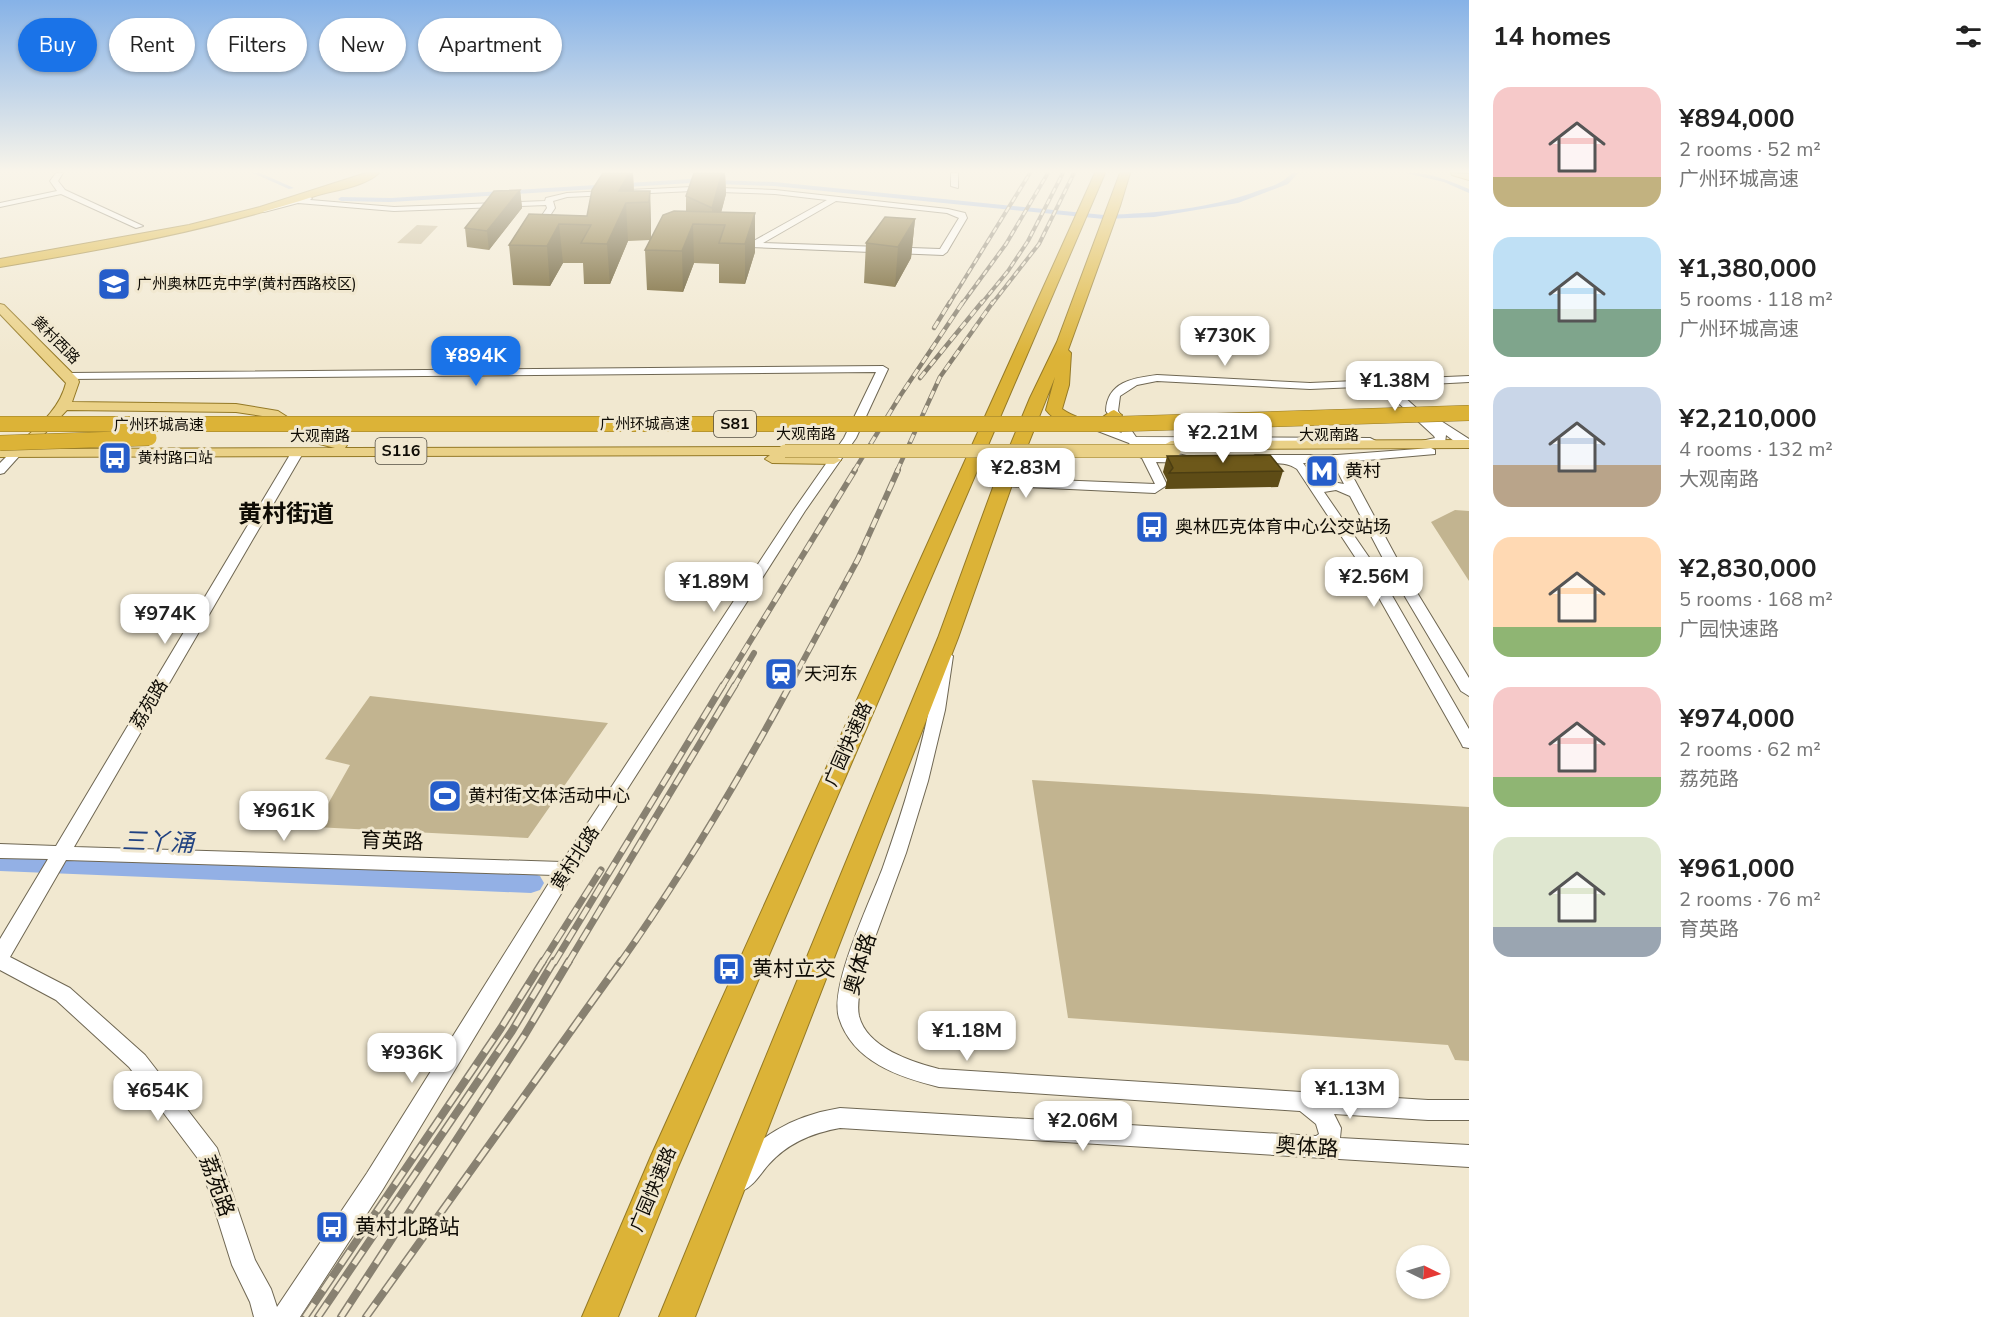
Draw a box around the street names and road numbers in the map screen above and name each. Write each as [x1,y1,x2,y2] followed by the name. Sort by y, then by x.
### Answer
[28,312,84,368] street label: 黄村西路
[714,411,756,437] road number: S81
[600,414,690,434] street label: 广州环城高速
[114,415,204,435] street label: 广州环城高速
[776,424,836,444] street label: 大观南路
[1299,425,1359,445] street label: 大观南路
[290,426,350,446] street label: 大观南路
[376,438,426,464] road number: S116
[125,675,173,733] street label: 荔苑路
[819,698,877,790] street label: 广园快速路
[545,821,605,895] street label: 黄村北路
[360,826,424,856] street label: 育英路
[837,930,883,998] street label: 奥体路
[1275,1131,1339,1163] street label: 奥体路
[624,1143,682,1235] street label: 广园快速路
[193,1152,241,1220] street label: 荔苑路

